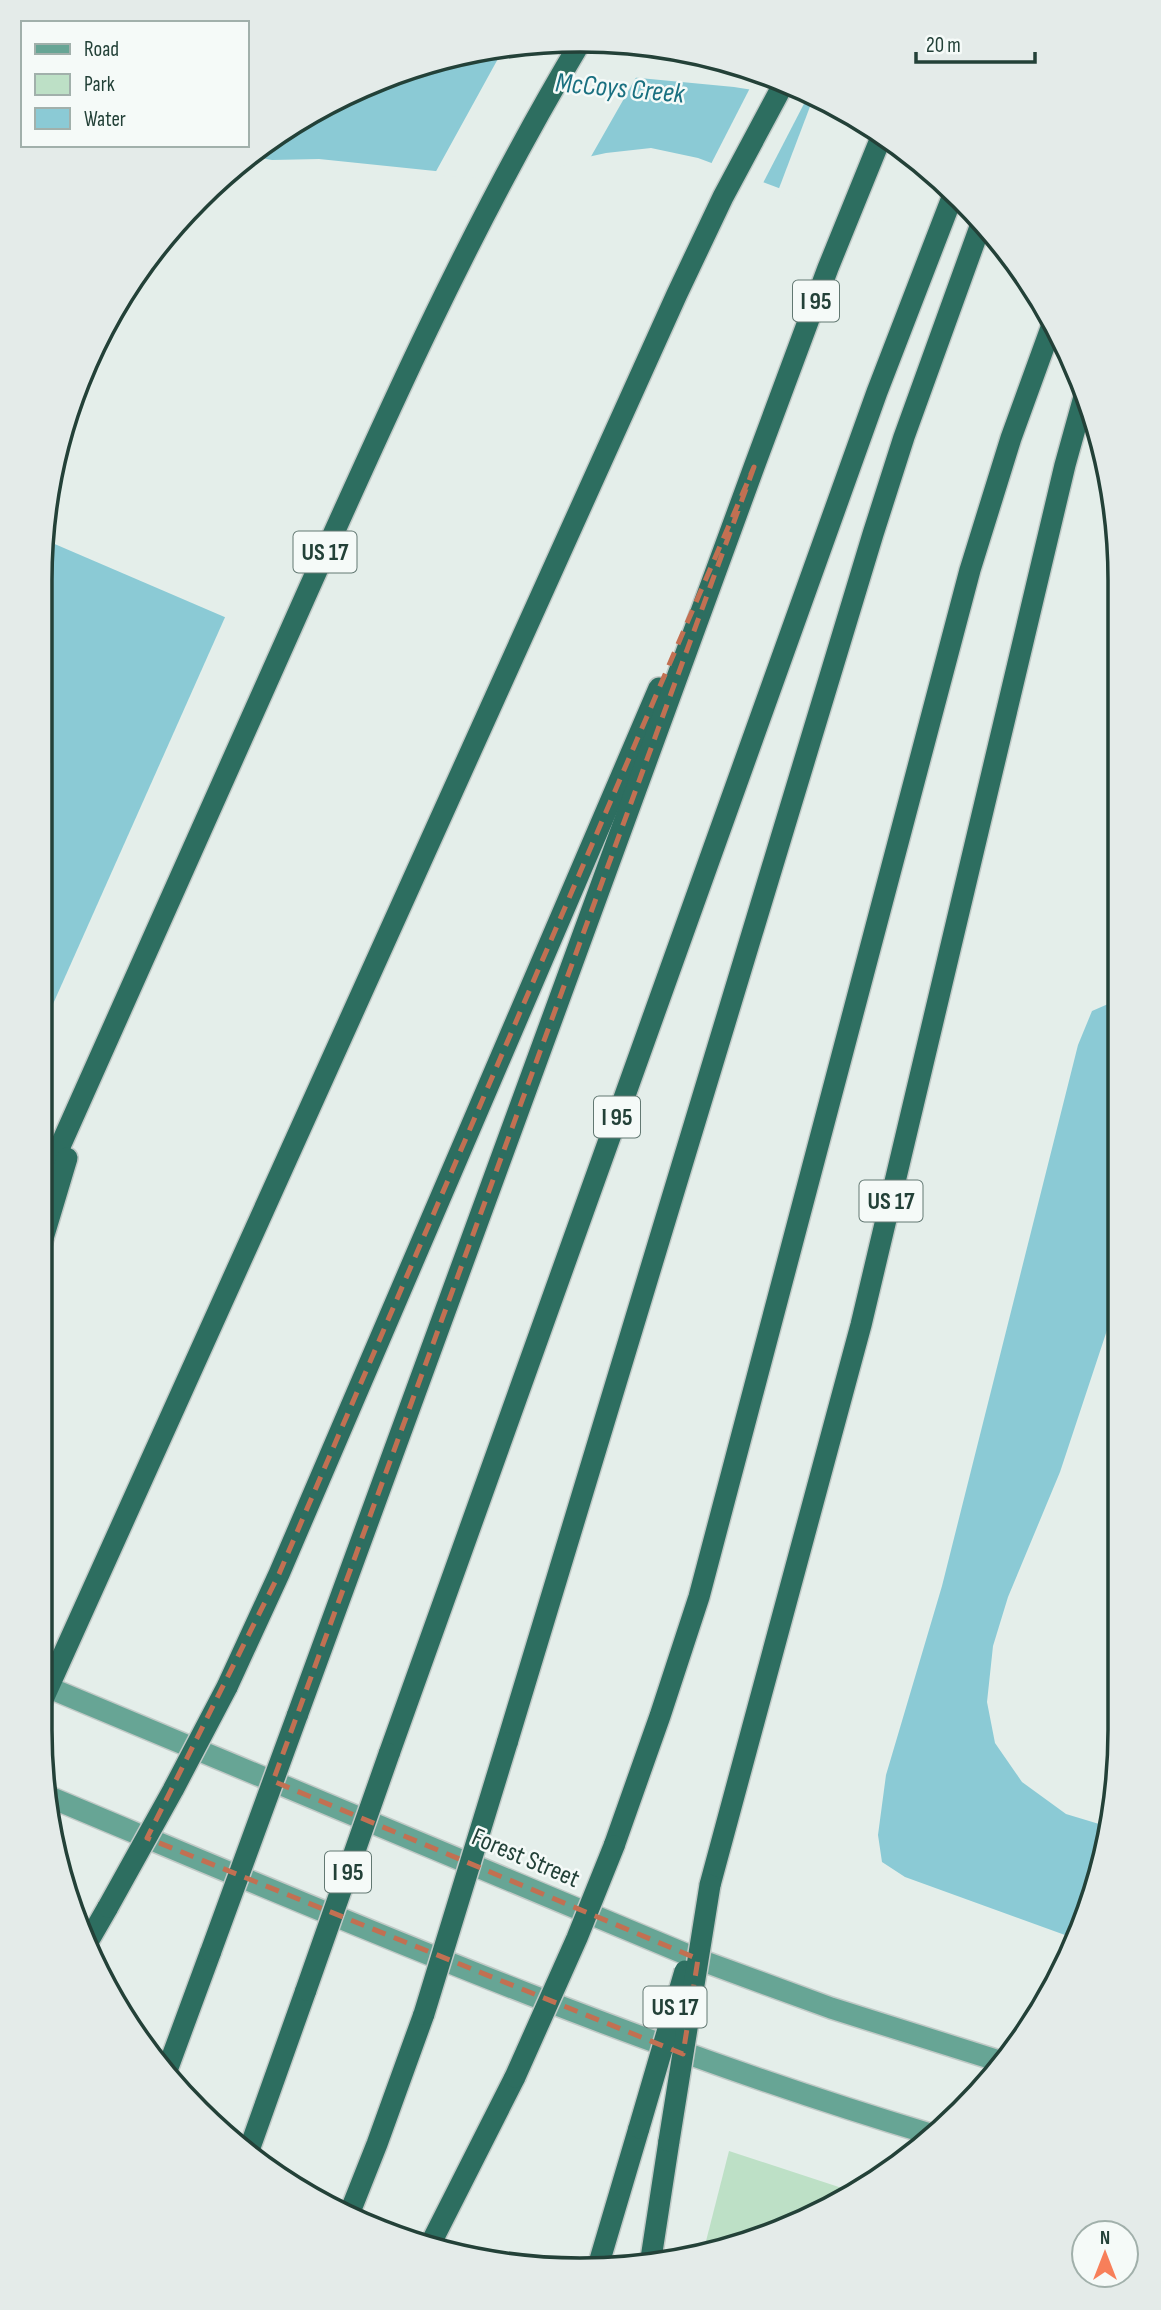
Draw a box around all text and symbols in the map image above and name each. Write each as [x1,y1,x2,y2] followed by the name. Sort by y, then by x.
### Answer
[21,21,248,147] legend
[916,21,1035,65] scale bar
[926,33,961,58] text: 20 m
[84,37,119,62] text: Road
[554,66,687,111] water label: McCoys Creek
[84,72,115,97] text: Park
[84,107,126,132] text: Water
[793,280,839,322] road number: I 95
[294,532,356,572] road number: US 17
[594,1097,640,1138] road number: I 95
[860,1181,922,1222] road number: US 17
[467,1822,584,1895] street label: Forest Street
[325,1852,371,1893] road number: I 95
[644,1986,706,2028] road number: US 17
[1070,2219,1140,2289] north arrow
[1100,2227,1110,2250] text: N

